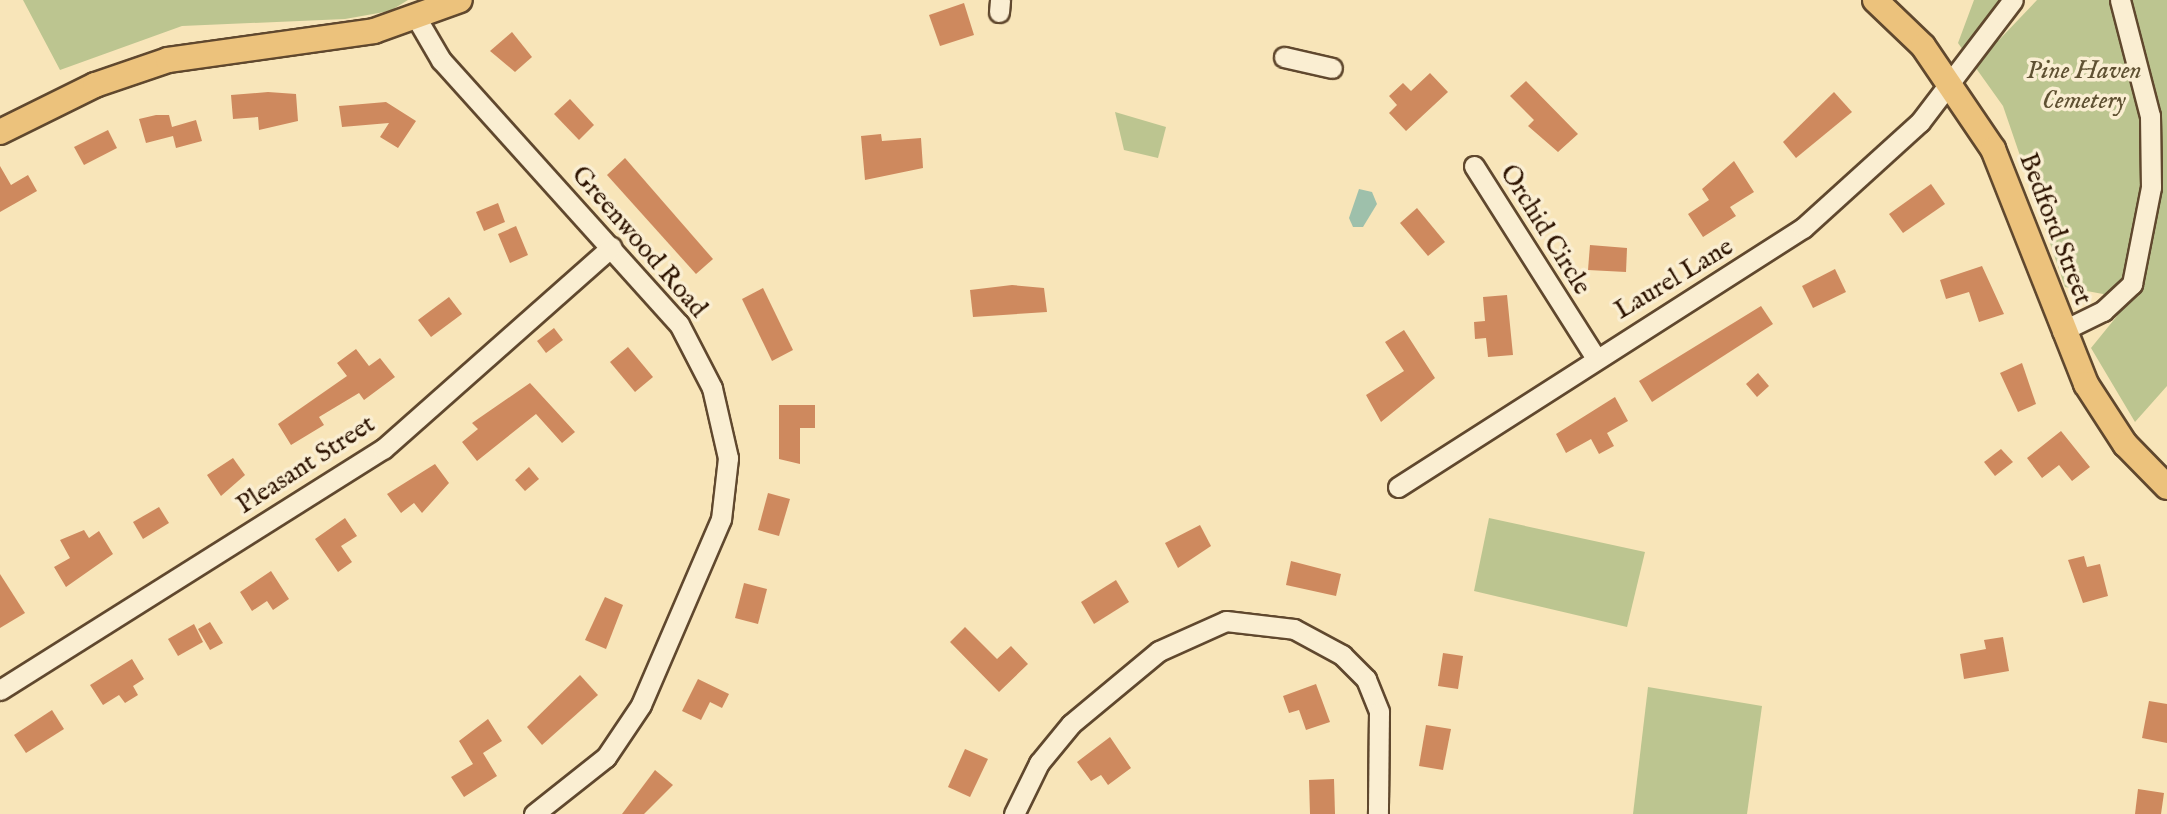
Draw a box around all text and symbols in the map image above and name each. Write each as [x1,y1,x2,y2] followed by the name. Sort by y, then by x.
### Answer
[2026,55,2142,116] park label: Pine Haven Cemetery
[2012,149,2098,309] street label: Bedford Street
[1493,159,1597,301] street label: Orchid Circle
[565,160,713,324] street label: Greenwood Road
[1609,231,1739,327] street label: Laurel Lane
[231,409,381,521] street label: Pleasant Street

